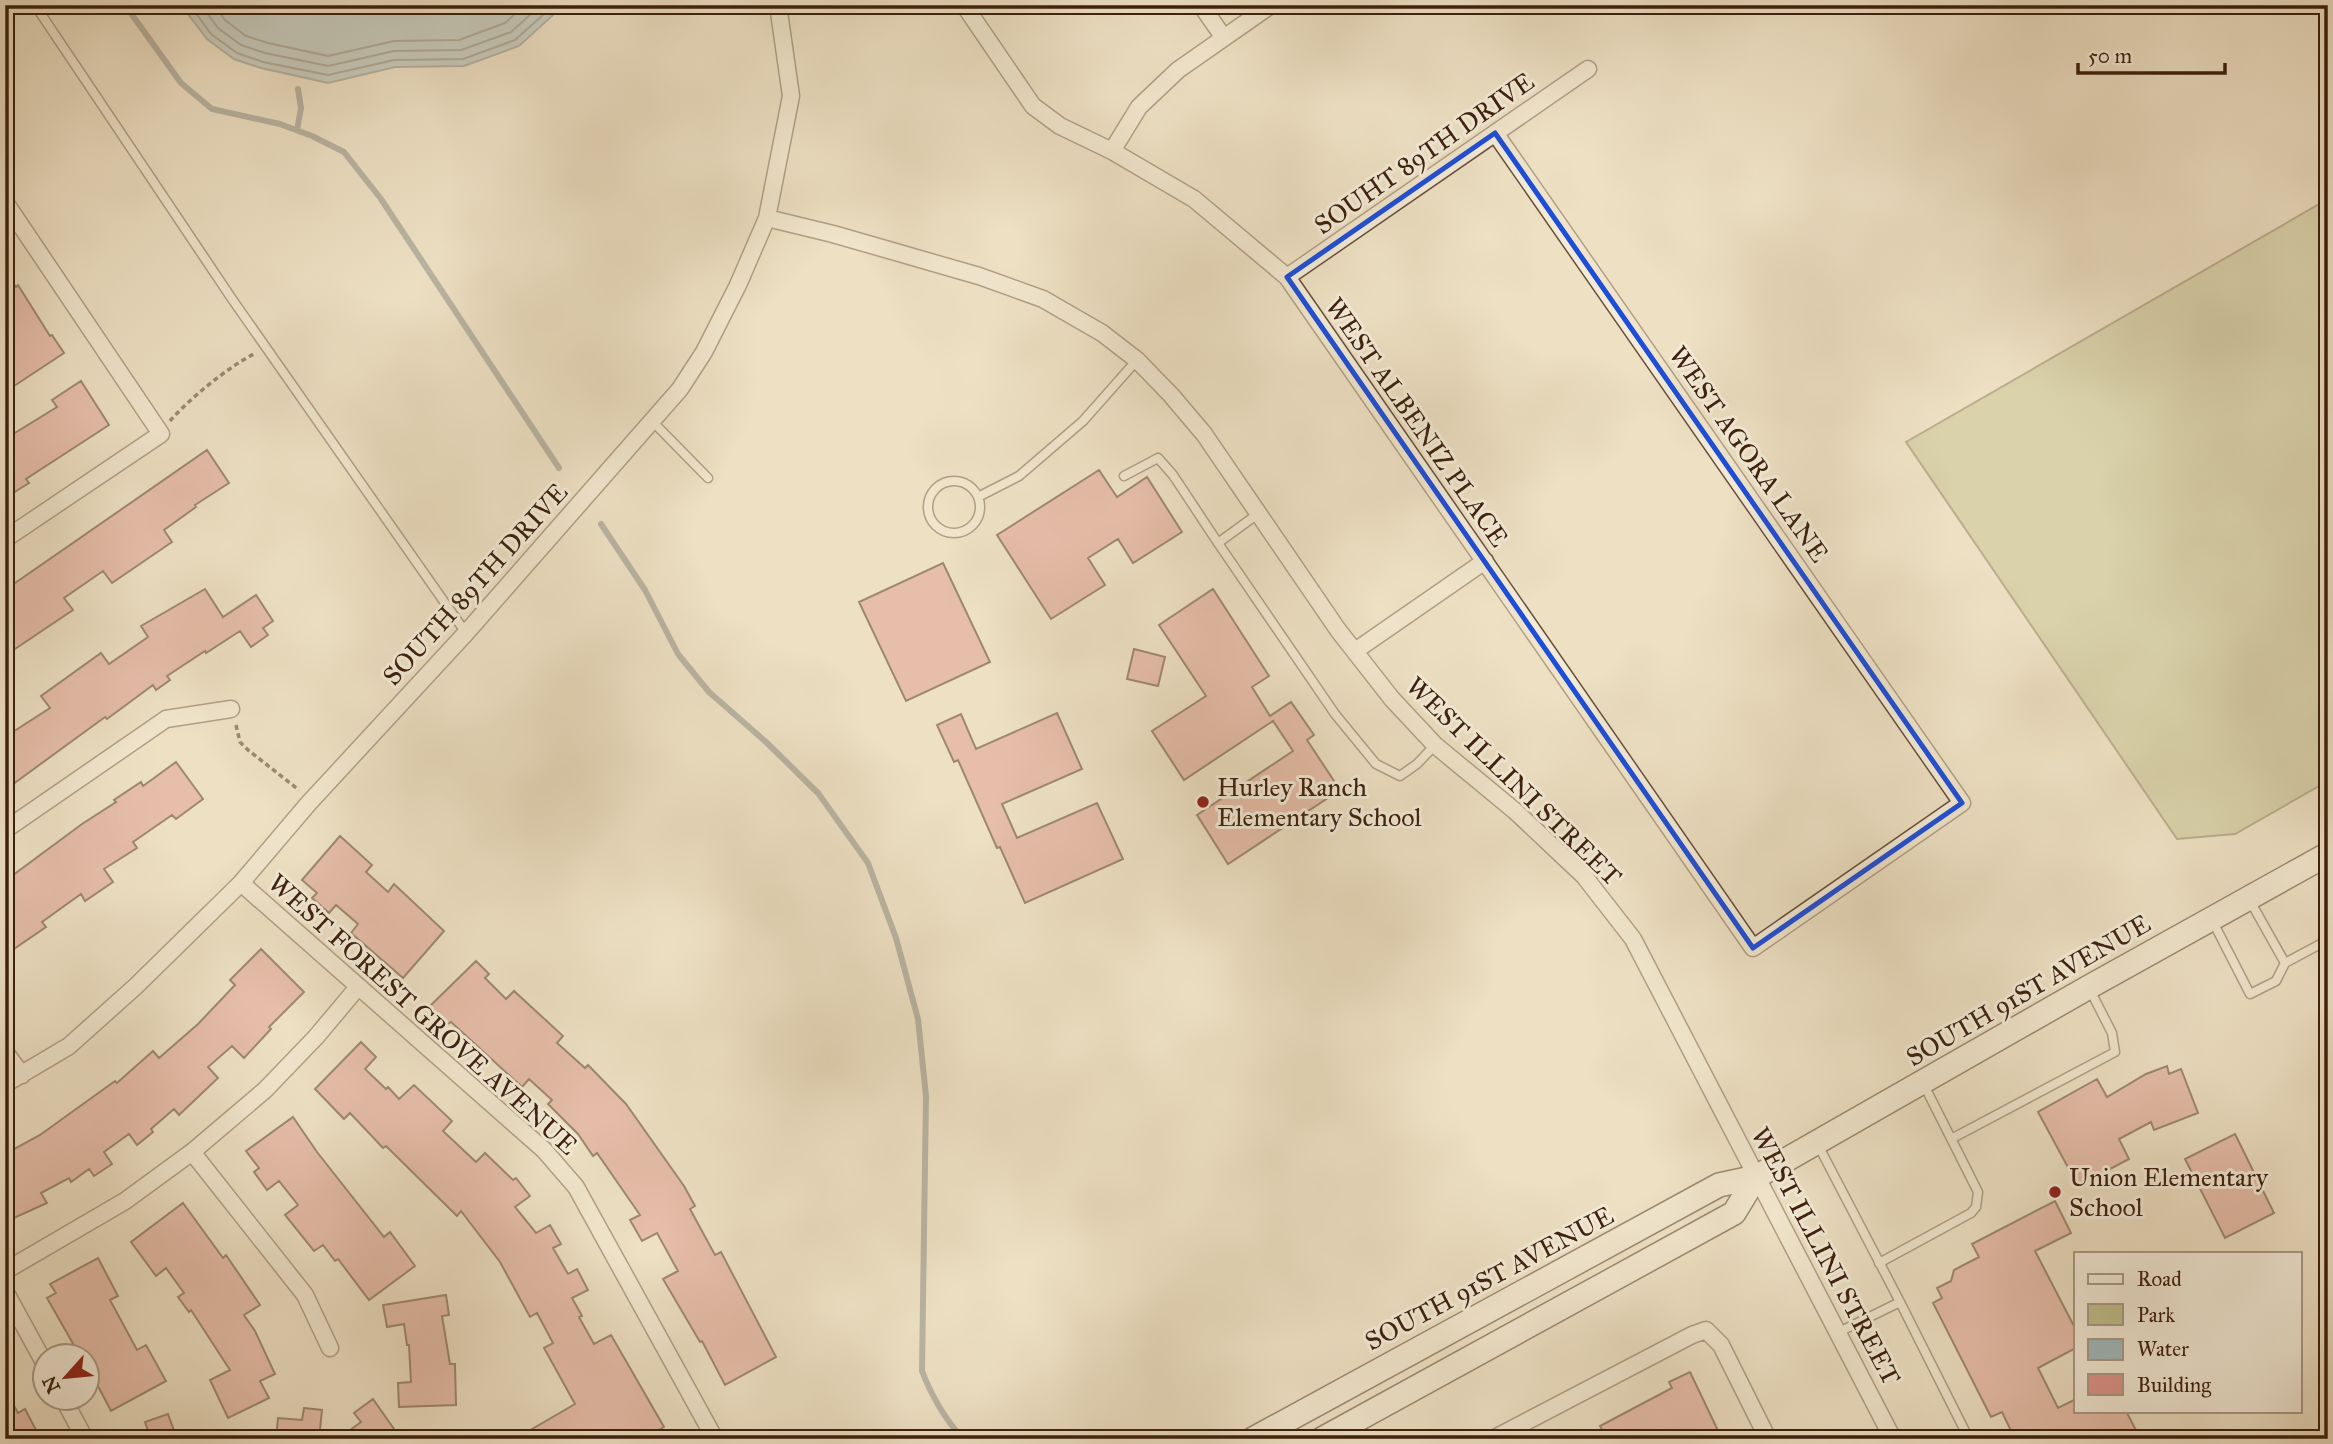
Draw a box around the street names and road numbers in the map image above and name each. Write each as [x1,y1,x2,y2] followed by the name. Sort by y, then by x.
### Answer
[1308,65,1540,241] street label: SOUHT 89TH DRIVE
[1319,291,1515,553] street label: WEST ALBENIZ PLACE
[1662,340,1836,568] street label: WEST AGORA LANE
[376,476,574,692] street label: SOUTH 89TH DRIVE
[1400,670,1629,892] street label: WEST ILLINI STREET
[262,867,584,1161] street label: WEST FOREST GROVE AVENUE
[1900,907,2156,1073] street label: SOUTH 91ST AVENUE
[1744,1122,1908,1391] street label: WEST ILLINI STREET
[1359,1199,1619,1357] street label: SOUTH 91ST AVENUE

